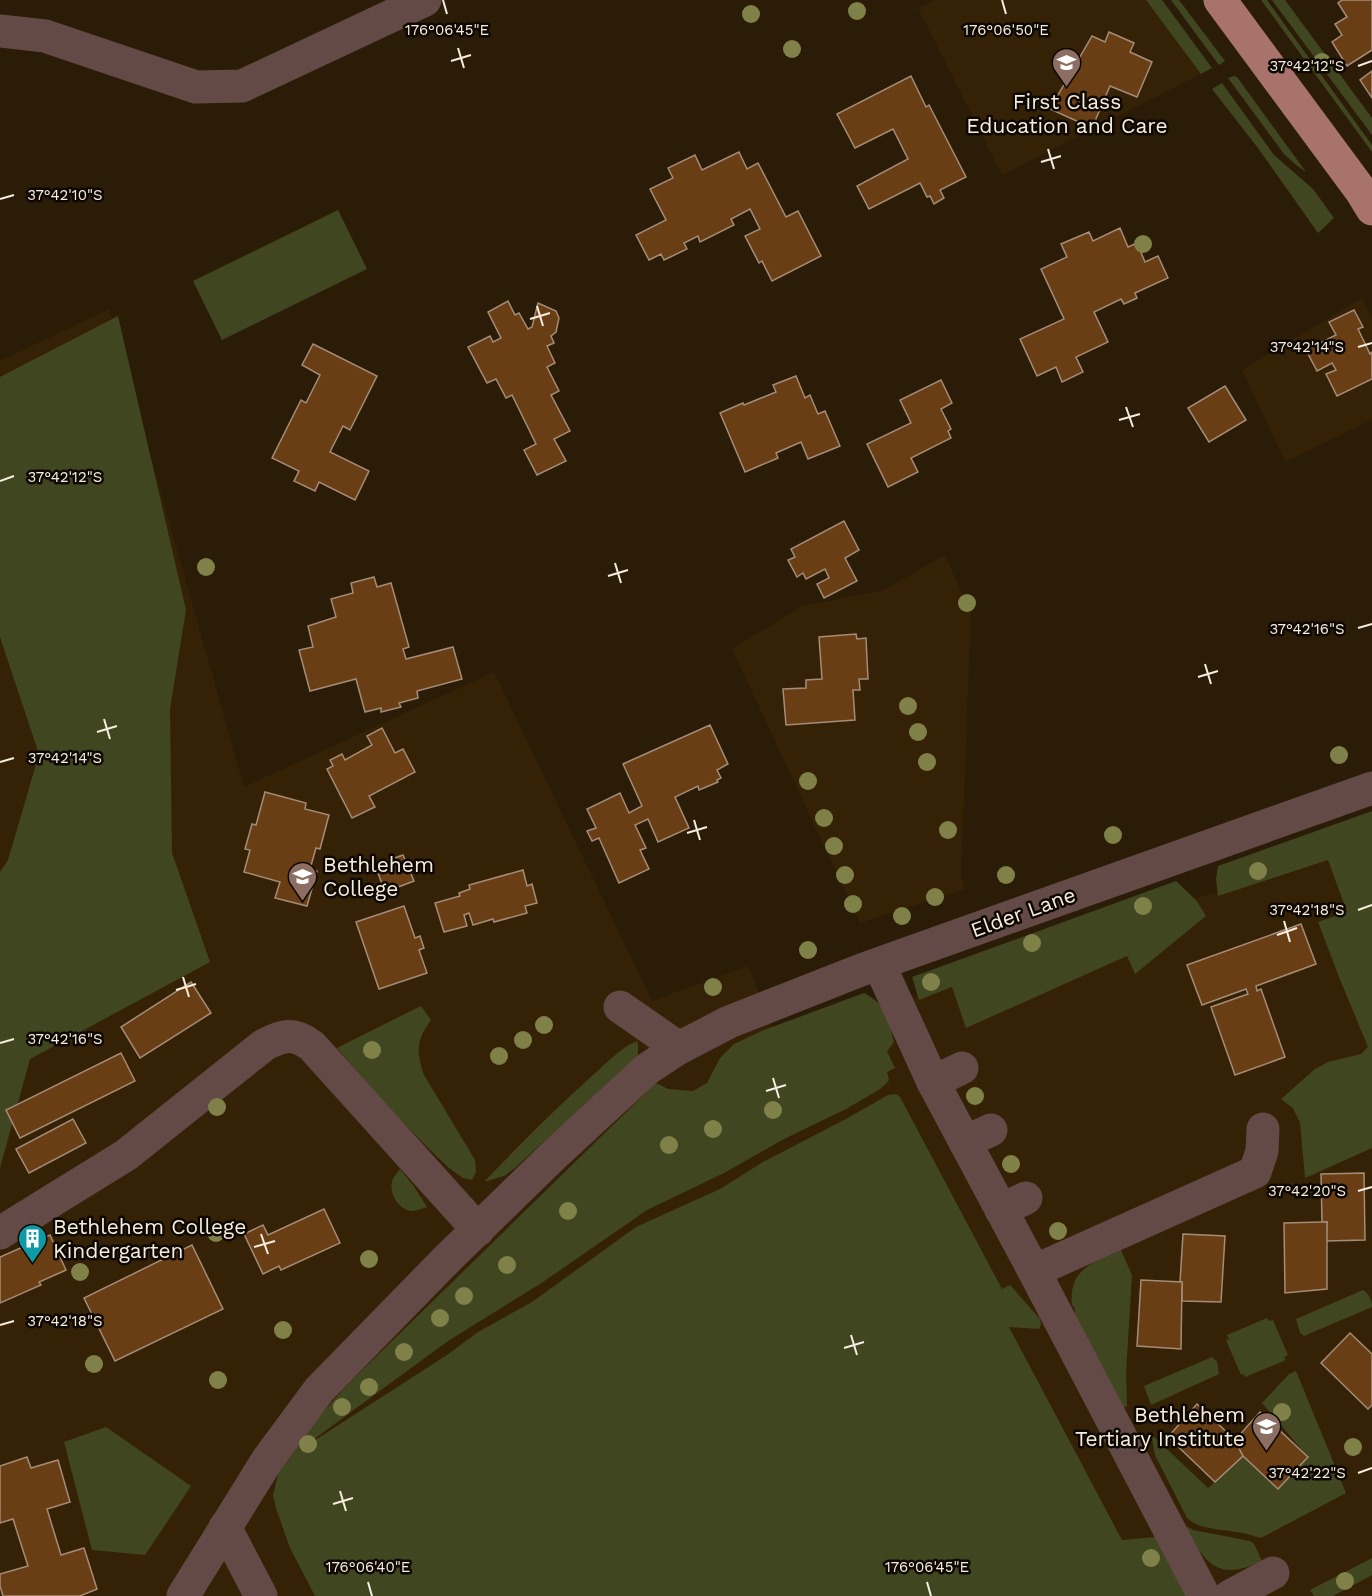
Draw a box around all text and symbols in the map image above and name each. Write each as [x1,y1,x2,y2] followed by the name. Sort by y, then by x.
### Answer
[405,21,489,39] text: 176°06'45"E
[963,21,1049,39] text: 176°06'50"E
[1051,46,1083,88] school or university icon: First Class Education and Care
[1270,57,1344,75] text: 37°42'12"S
[966,89,1168,138] place label: First Class Education and Care
[27,186,103,204] text: 37°42'10"S
[1270,338,1344,356] text: 37°42'14"S
[28,468,102,486] text: 37°42'12"S
[1269,620,1345,638] text: 37°42'16"S
[28,749,102,767] text: 37°42'14"S
[323,852,434,901] place label: Bethlehem College
[286,860,318,902] school or university icon: Bethlehem College
[967,881,1079,943] street label: Elder Lane
[1269,901,1345,919] text: 37°42'18"S
[27,1030,103,1048] text: 37°42'16"S
[1268,1182,1346,1200] text: 37°42'20"S
[53,1214,246,1263] place label: Bethlehem College Kindergarten
[16,1222,48,1264] building icon: Bethlehem College Kindergarten
[27,1312,103,1330] text: 37°42'18"S
[1075,1402,1245,1451] place label: Bethlehem Tertiary Institute
[1250,1410,1282,1452] school or university icon: Bethlehem Tertiary Institute
[1268,1464,1346,1482] text: 37°42'22"S
[326,1558,410,1576] text: 176°06'40"E
[885,1558,969,1576] text: 176°06'45"E

